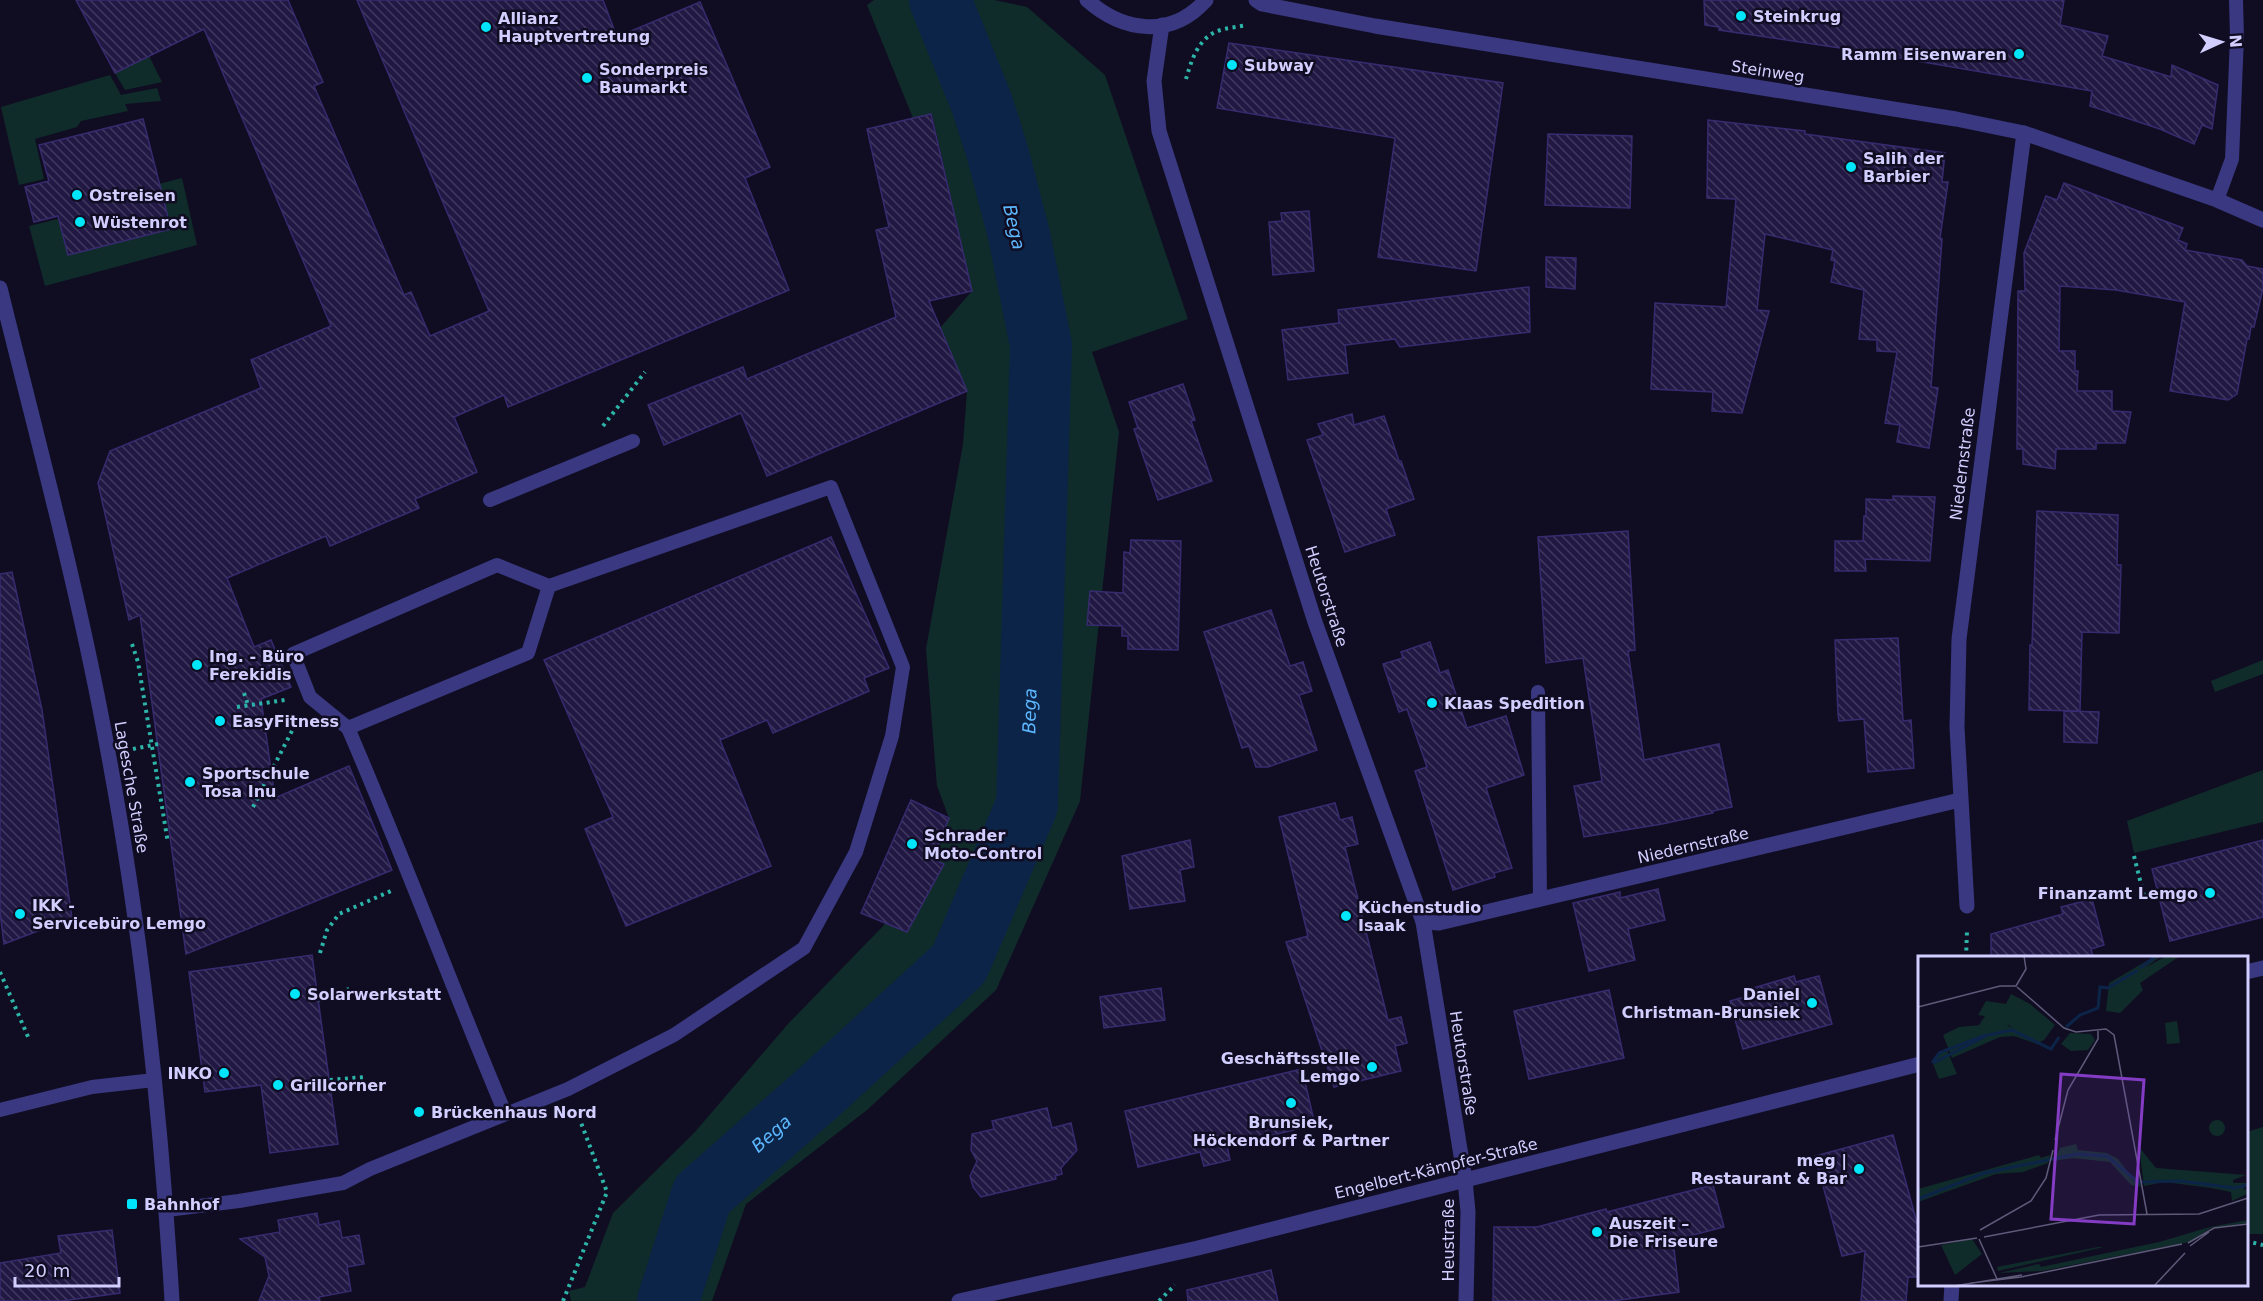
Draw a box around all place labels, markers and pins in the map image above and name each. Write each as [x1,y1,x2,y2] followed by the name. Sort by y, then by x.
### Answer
[1753,7,1841,26] place label: Steinkrug
[498,9,650,46] place label: Allianz Hauptvertretung
[1734,9,1748,23] marker: Steinkrug
[479,20,493,34] marker: Allianz Hauptvertretung
[1841,45,2007,64] place label: Ramm Eisenwaren
[2012,47,2026,61] marker: Ramm Eisenwaren
[1244,56,1314,75] place label: Subway
[1225,58,1239,72] marker: Subway
[599,60,708,97] place label: Sonderpreis Baumarkt
[580,71,594,85] marker: Sonderpreis Baumarkt
[1863,149,1944,186] place label: Salih der Barbier
[1844,160,1858,174] marker: Salih der Barbier
[89,186,176,205] place label: Ostreisen
[70,188,84,202] marker: Ostreisen
[92,213,187,232] place label: Wüstenrot
[73,215,87,229] marker: Wüstenrot
[209,647,304,684] place label: Ing. - Büro Ferekidis
[190,658,204,672] marker: Ing. - Büro Ferekidis
[1444,694,1585,713] place label: Klaas Spedition
[1425,696,1439,710] marker: Klaas Spedition
[232,712,339,731] place label: EasyFitness
[213,714,227,728] marker: EasyFitness
[202,764,310,801] place label: Sportschule Tosa Inu
[183,775,197,789] marker: Sportschule Tosa Inu
[924,826,1042,863] place label: Schrader Moto-Control
[905,837,919,851] marker: Schrader Moto-Control
[2038,884,2198,903] place label: Finanzamt Lemgo
[2203,886,2217,900] marker: Finanzamt Lemgo
[32,896,206,933] place label: IKK - Servicebüro Lemgo
[1358,898,1481,935] place label: Küchenstudio Isaak
[13,907,27,921] marker: IKK - Servicebüro Lemgo
[1339,909,1353,923] marker: Küchenstudio Isaak
[307,985,441,1004] place label: Solarwerkstatt
[1621,985,1800,1022] place label: Daniel Christman-Brunsiek
[288,987,302,1001] marker: Solarwerkstatt
[1805,996,1819,1010] marker: Daniel Christman-Brunsiek
[1221,1049,1360,1086] place label: Geschäftsstelle Lemgo
[1365,1060,1379,1074] marker: Geschäftsstelle Lemgo
[167,1064,212,1083] place label: INKO
[217,1066,231,1080] marker: INKO
[290,1076,386,1095] place label: Grillcorner
[271,1078,285,1092] marker: Grillcorner
[1284,1096,1298,1110] marker: Brunsiek, Höckendorf & Partner
[431,1103,597,1122] place label: Brückenhaus Nord
[412,1105,426,1119] marker: Brückenhaus Nord
[1193,1113,1389,1150] place label: Brunsiek, Höckendorf & Partner
[1691,1151,1847,1188] place label: meg | Restaurant & Bar
[1852,1162,1866,1176] marker: meg | Restaurant & Bar
[144,1195,220,1214] place label: Bahnhof
[125,1197,139,1211] marker: Bahnhof
[1609,1214,1718,1251] place label: Auszeit – Die Friseure
[1590,1225,1604,1239] marker: Auszeit – Die Friseure

